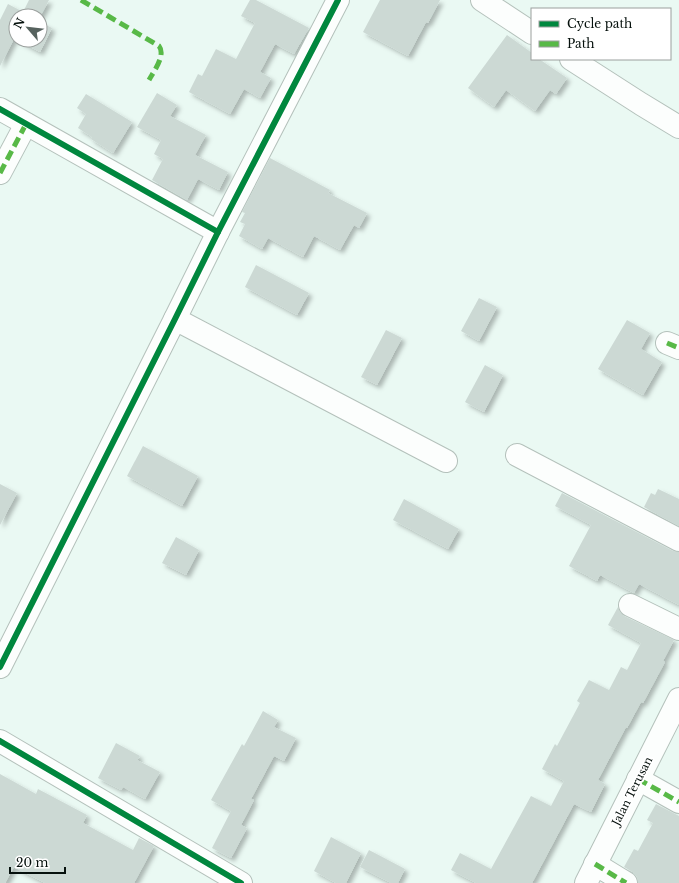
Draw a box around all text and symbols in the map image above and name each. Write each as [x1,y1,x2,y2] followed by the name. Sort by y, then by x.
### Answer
[8,8,48,48] north arrow
[531,8,671,60] legend
[11,15,28,31] text: N
[567,16,632,31] text: Cycle path
[567,36,595,51] text: Path
[608,754,656,830] street label: Jalan Terusan
[10,849,65,875] scale bar
[16,855,48,870] text: 20 m

